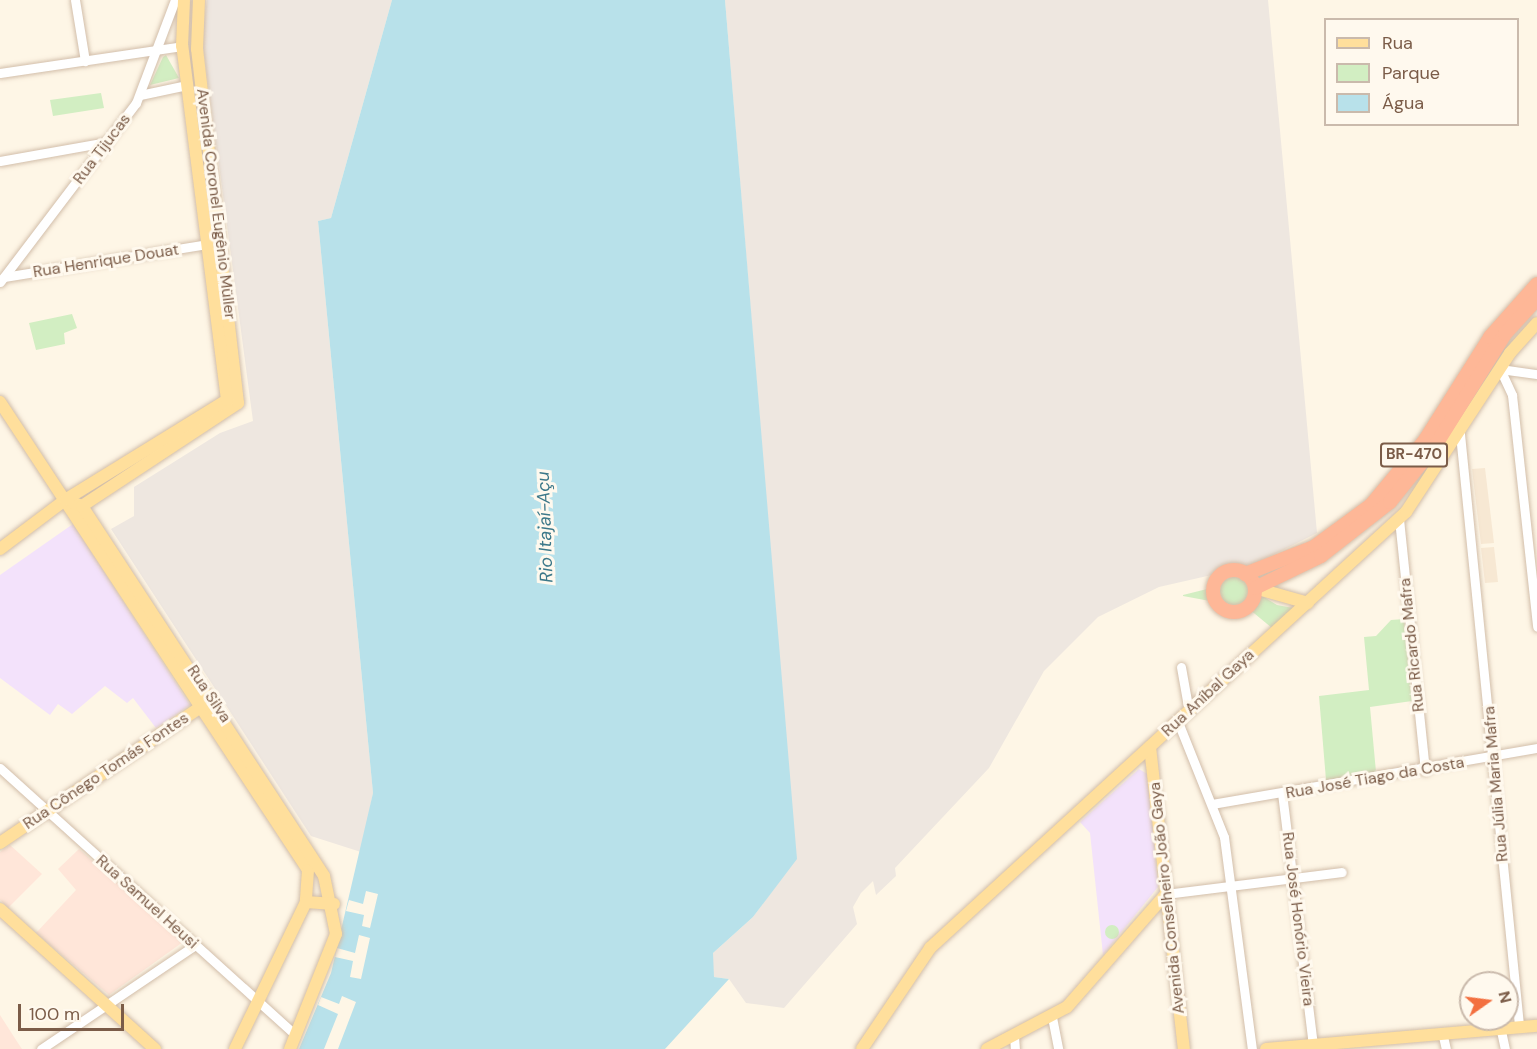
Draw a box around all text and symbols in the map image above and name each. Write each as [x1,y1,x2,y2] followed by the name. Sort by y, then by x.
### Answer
[1324,18,1519,126] legend
[1382,31,1413,55] text: Rua
[1382,61,1440,85] text: Parque
[192,87,240,321] street label: Avenida Coronel Eugênio Müller
[1382,91,1424,115] text: Água
[69,110,135,188] street label: Rua Tijucas
[32,240,180,282] street label: Rua Henrique Douat
[1380,443,1448,467] road number: BR-470
[532,471,558,583] water label: Rio Itajaí-Açu
[1395,577,1429,713] street label: Rua Ricardo Mafra
[1158,645,1258,741] street label: Rua Aníbal Gaya
[183,662,235,726] street label: Rua Silva
[1480,705,1512,863] street label: Rua Júlia Maria Mafra
[20,708,192,834] street label: Rua Cônego Tomás Fontes
[1284,753,1466,803] street label: Rua José Tiago da Costa
[1145,781,1189,1015] street label: Avenida Conselheiro João Gaya
[1278,831,1318,1007] street label: Rua José Honório Vieira
[92,851,202,953] street label: Rua Samuel Heusi
[1459,971,1519,1031] north arrow
[1493,989,1517,1005] text: N
[21,992,128,1030] scale bar
[29,1002,80,1026] text: 100 m

